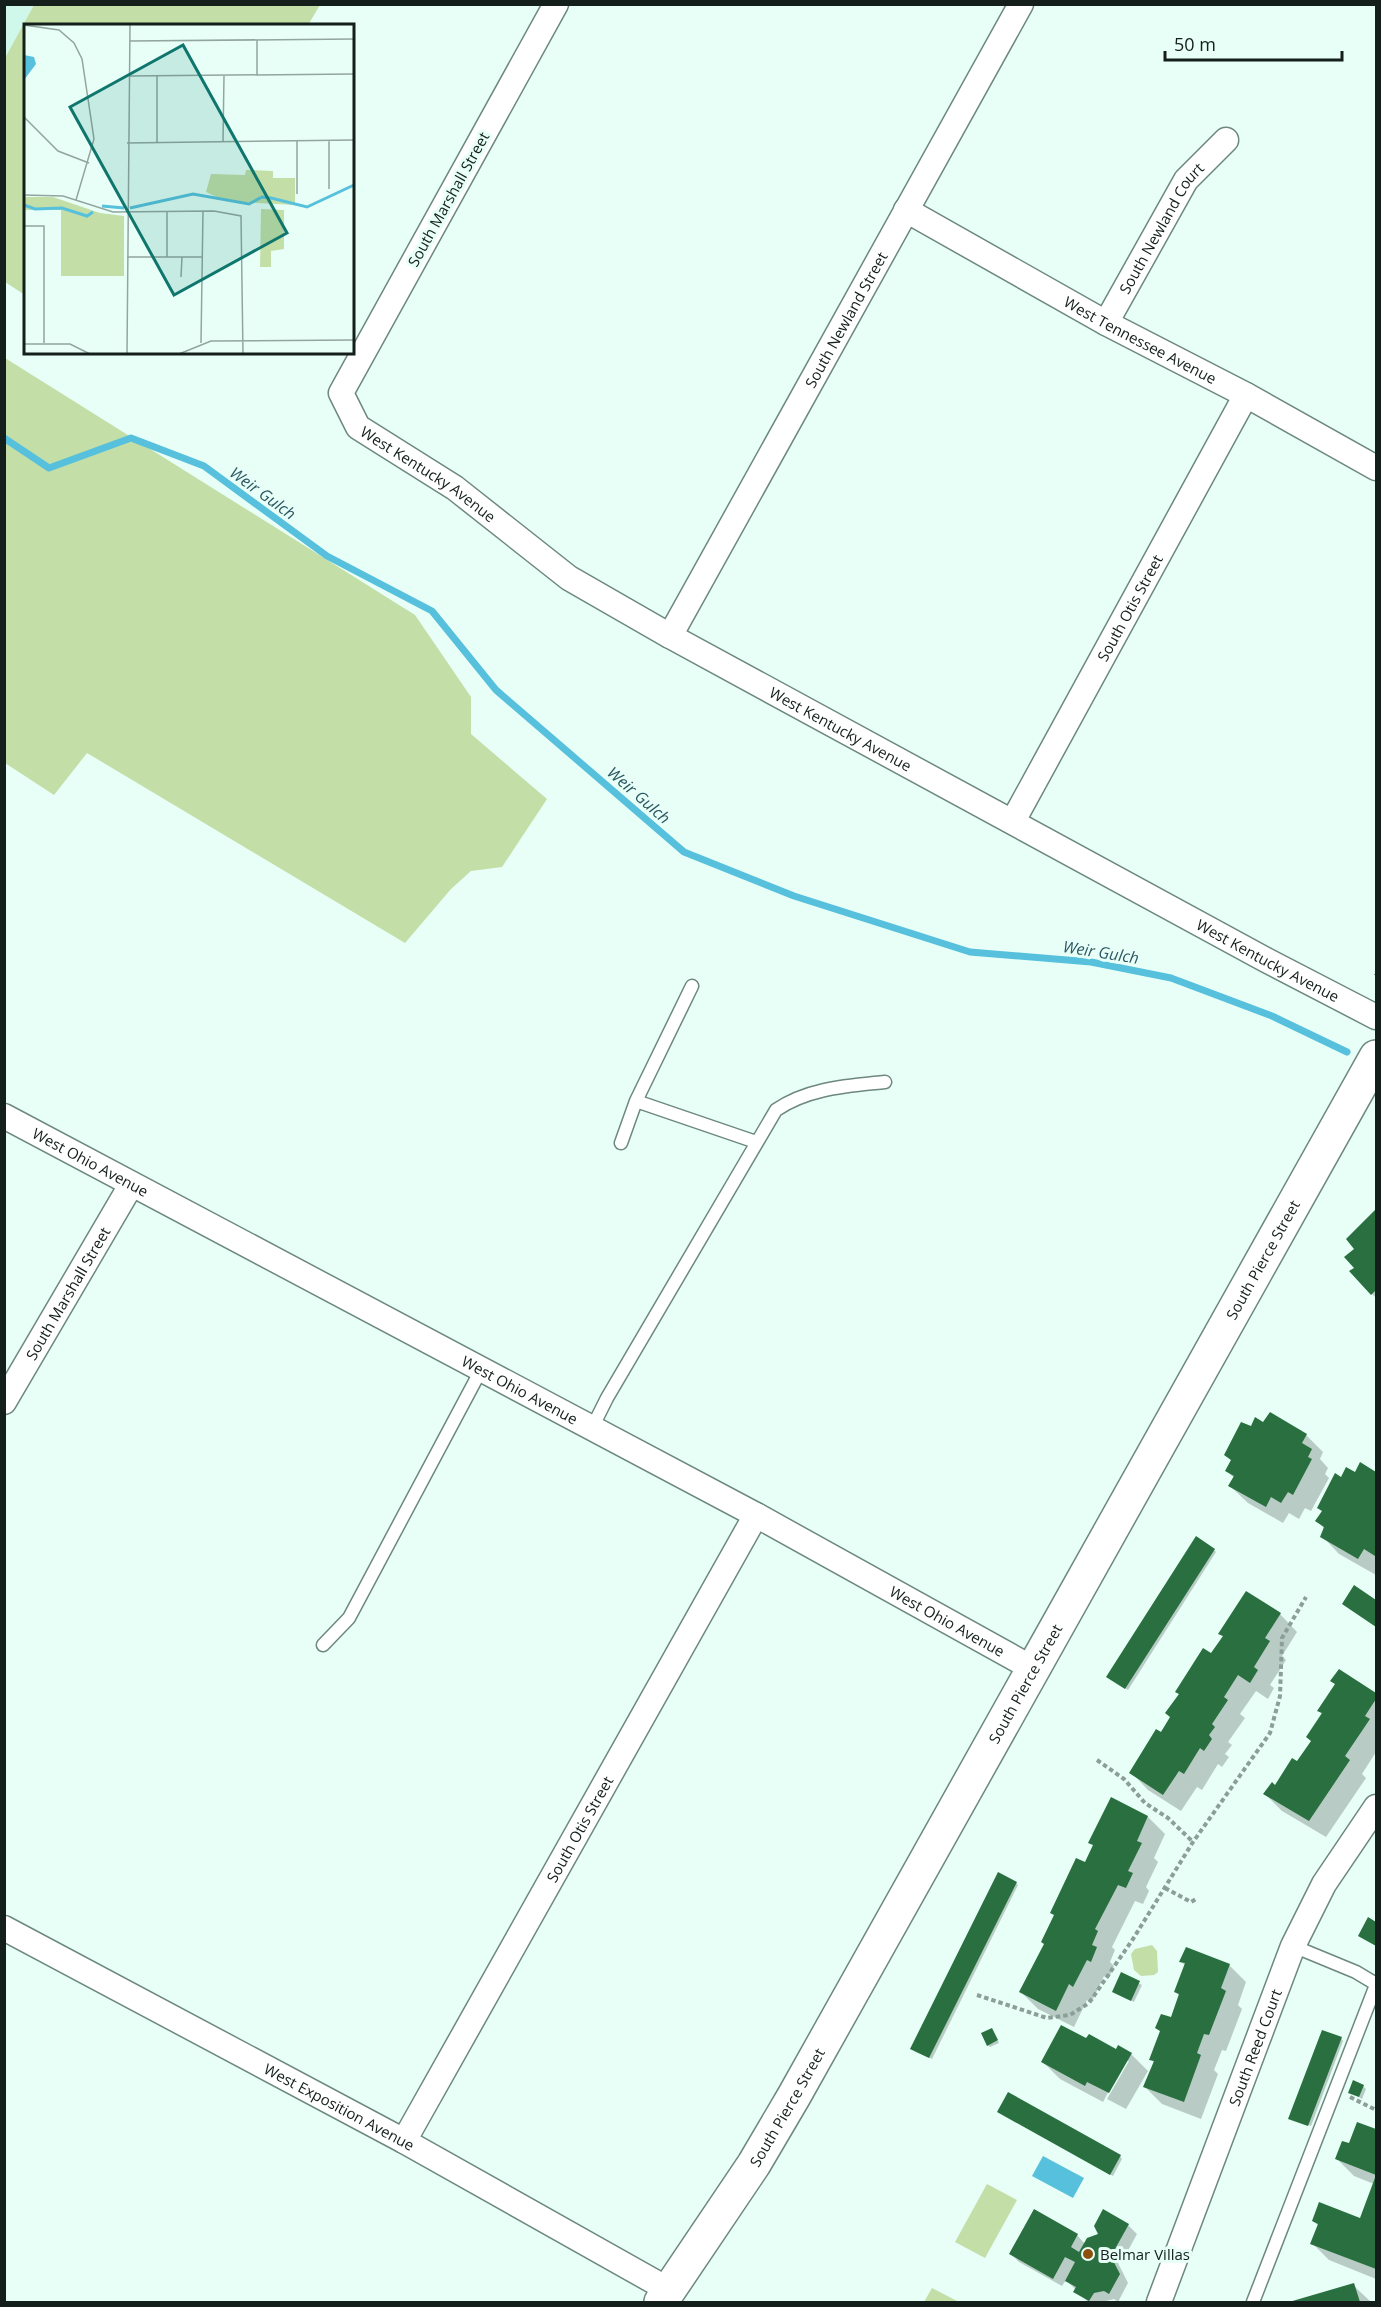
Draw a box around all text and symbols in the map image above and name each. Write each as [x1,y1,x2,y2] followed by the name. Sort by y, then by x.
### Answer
[24,24,354,354] inset map
[1165,24,1342,62] scale bar
[1174,32,1216,56] text: 50 m
[403,128,493,270] street label: South Marshall Street
[1114,158,1208,297] street label: South Newland Court
[800,248,892,391] street label: South Newland Street
[1061,291,1220,388] street label: West Tennessee Avenue
[357,421,500,526] street label: West Kentucky Avenue
[225,462,301,524] water label: Weir Gulch
[1092,551,1167,665] street label: South Otis Street
[766,682,915,775] street label: West Kentucky Avenue
[603,762,675,828] water label: Weir Gulch
[1193,914,1343,1006] street label: West Kentucky Avenue
[1061,935,1141,969] water label: Weir Gulch
[29,1123,152,1201] street label: West Ohio Avenue
[1221,1196,1304,1323] street label: South Pierce Street
[21,1223,114,1364] street label: South Marshall Street
[458,1351,581,1429] street label: West Ohio Avenue
[886,1581,1008,1661] street label: West Ohio Avenue
[984,1620,1066,1747] street label: South Pierce Street
[542,1772,617,1886] street label: South Otis Street
[1224,1986,1286,2109] street label: South Reed Court
[745,2044,829,2170] street label: South Pierce Street
[261,2058,418,2155] street label: West Exposition Avenue
[1100,2244,1190,2264] place label: Belmar Villas
[1081,2247,1095,2261] marker: Belmar Villas

